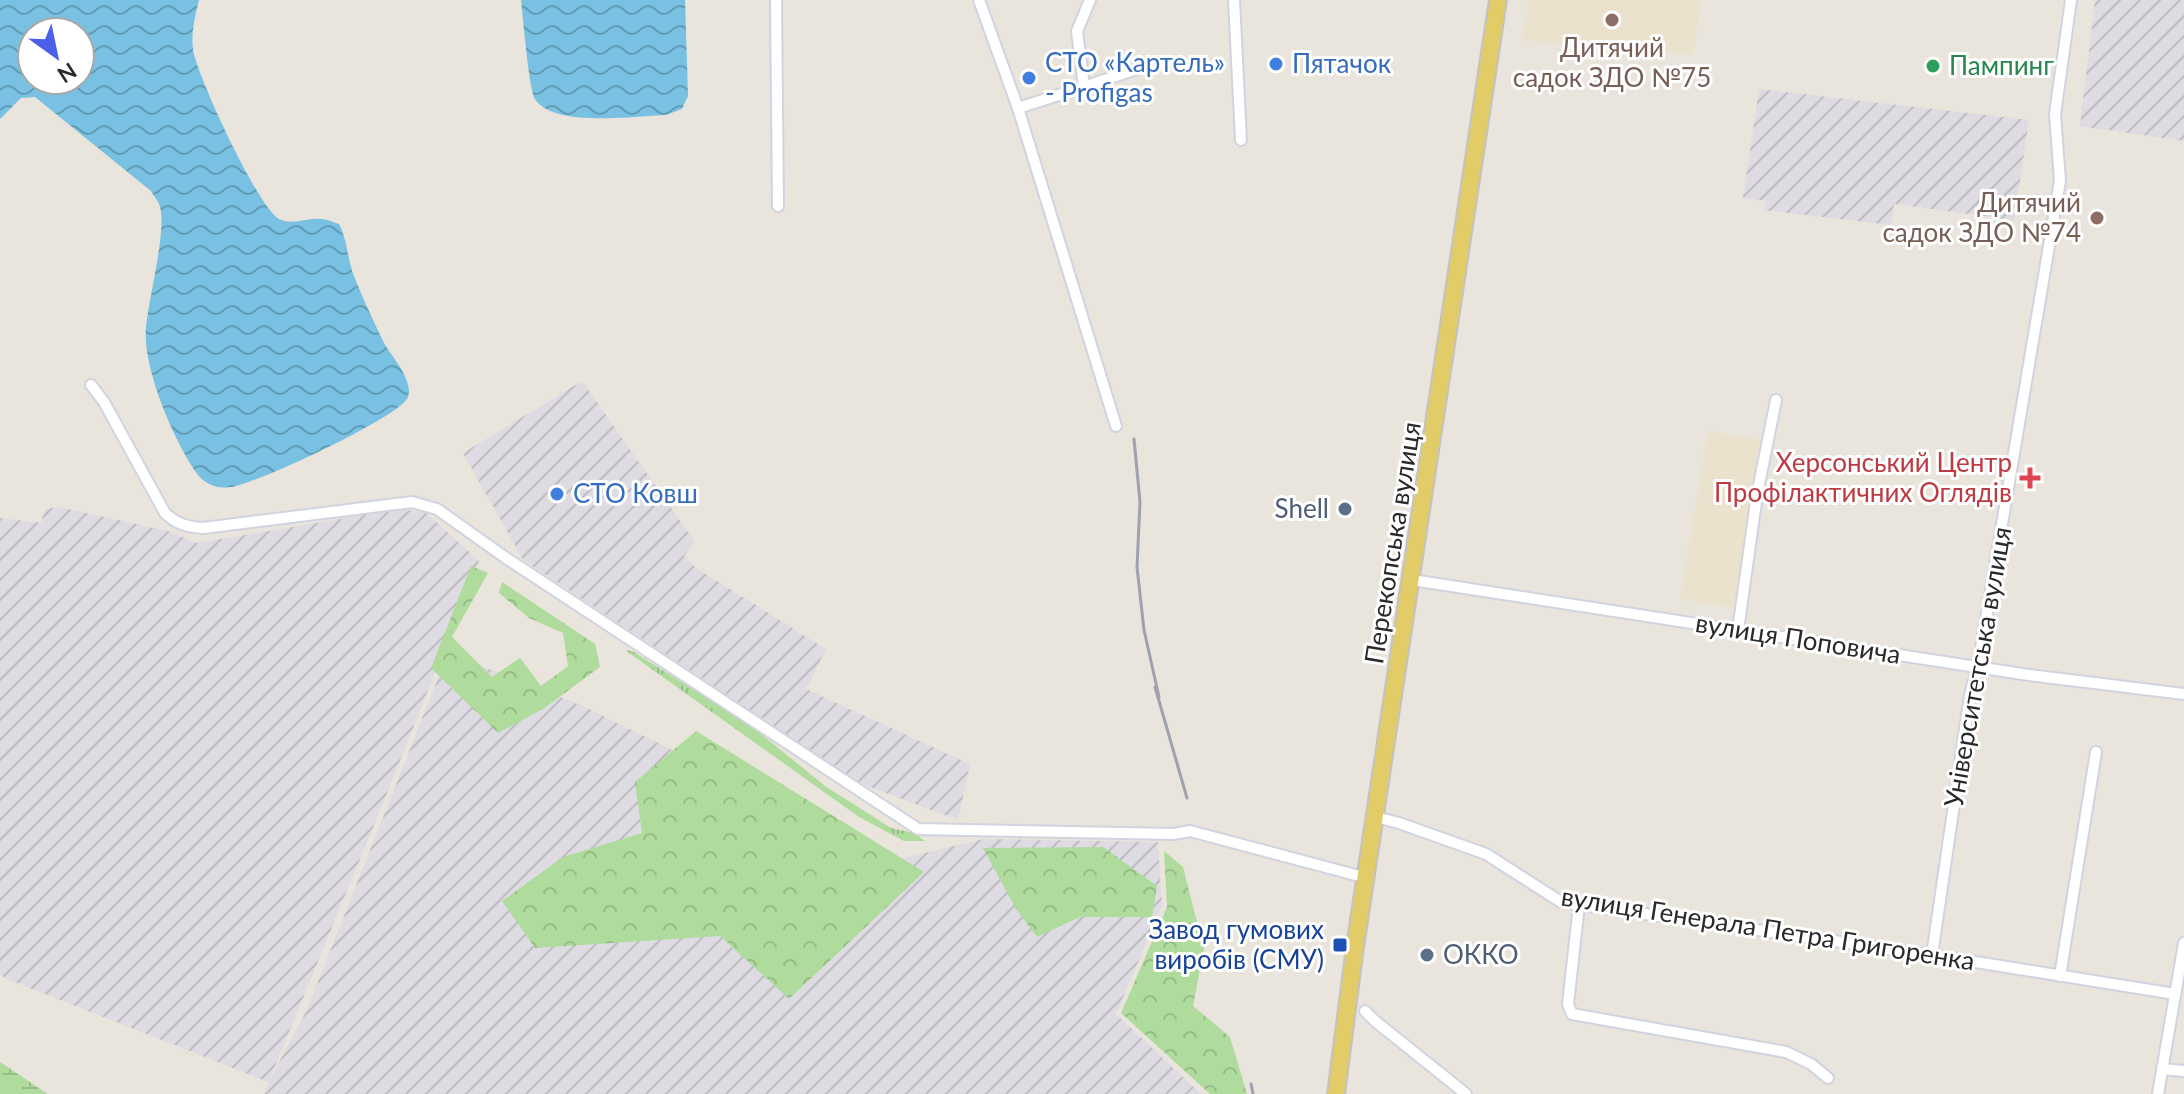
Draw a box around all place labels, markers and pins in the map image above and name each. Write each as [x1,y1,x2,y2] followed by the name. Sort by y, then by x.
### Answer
[1603,11,1621,29] marker: Дитячий садок ЗДО №75
[1513,31,1711,93] place label: Дитячий садок ЗДО №75
[1045,46,1225,108] place label: СТО «Картель» - Profigas
[1292,47,1392,79] place label: Пятачок
[1949,49,2054,81] place label: Пампинг
[1267,55,1285,73] marker: Пятачок
[1924,57,1942,75] marker: Пампинг
[1020,69,1038,87] marker: СТО «Картель» - Profigas
[1882,186,2081,248] place label: Дитячий садок ЗДО №74
[2088,209,2106,227] marker: Дитячий садок ЗДО №74
[1714,446,2012,508] place label: Херсонський Центр Профілактичних Оглядів
[2019,467,2041,489] marker: Херсонський Центр Профілактичних Оглядів
[573,477,698,509] place label: СТО Ковш
[548,485,566,503] marker: СТО Ковш
[1275,492,1329,524] place label: Shell
[1336,500,1354,518] marker: Shell
[1148,913,1324,975] place label: Завод гумових виробів (СМУ)
[1331,936,1349,954] marker: Завод гумових виробів (СМУ)
[1443,938,1519,970] place label: ОККО
[1418,946,1436,964] marker: ОККО

